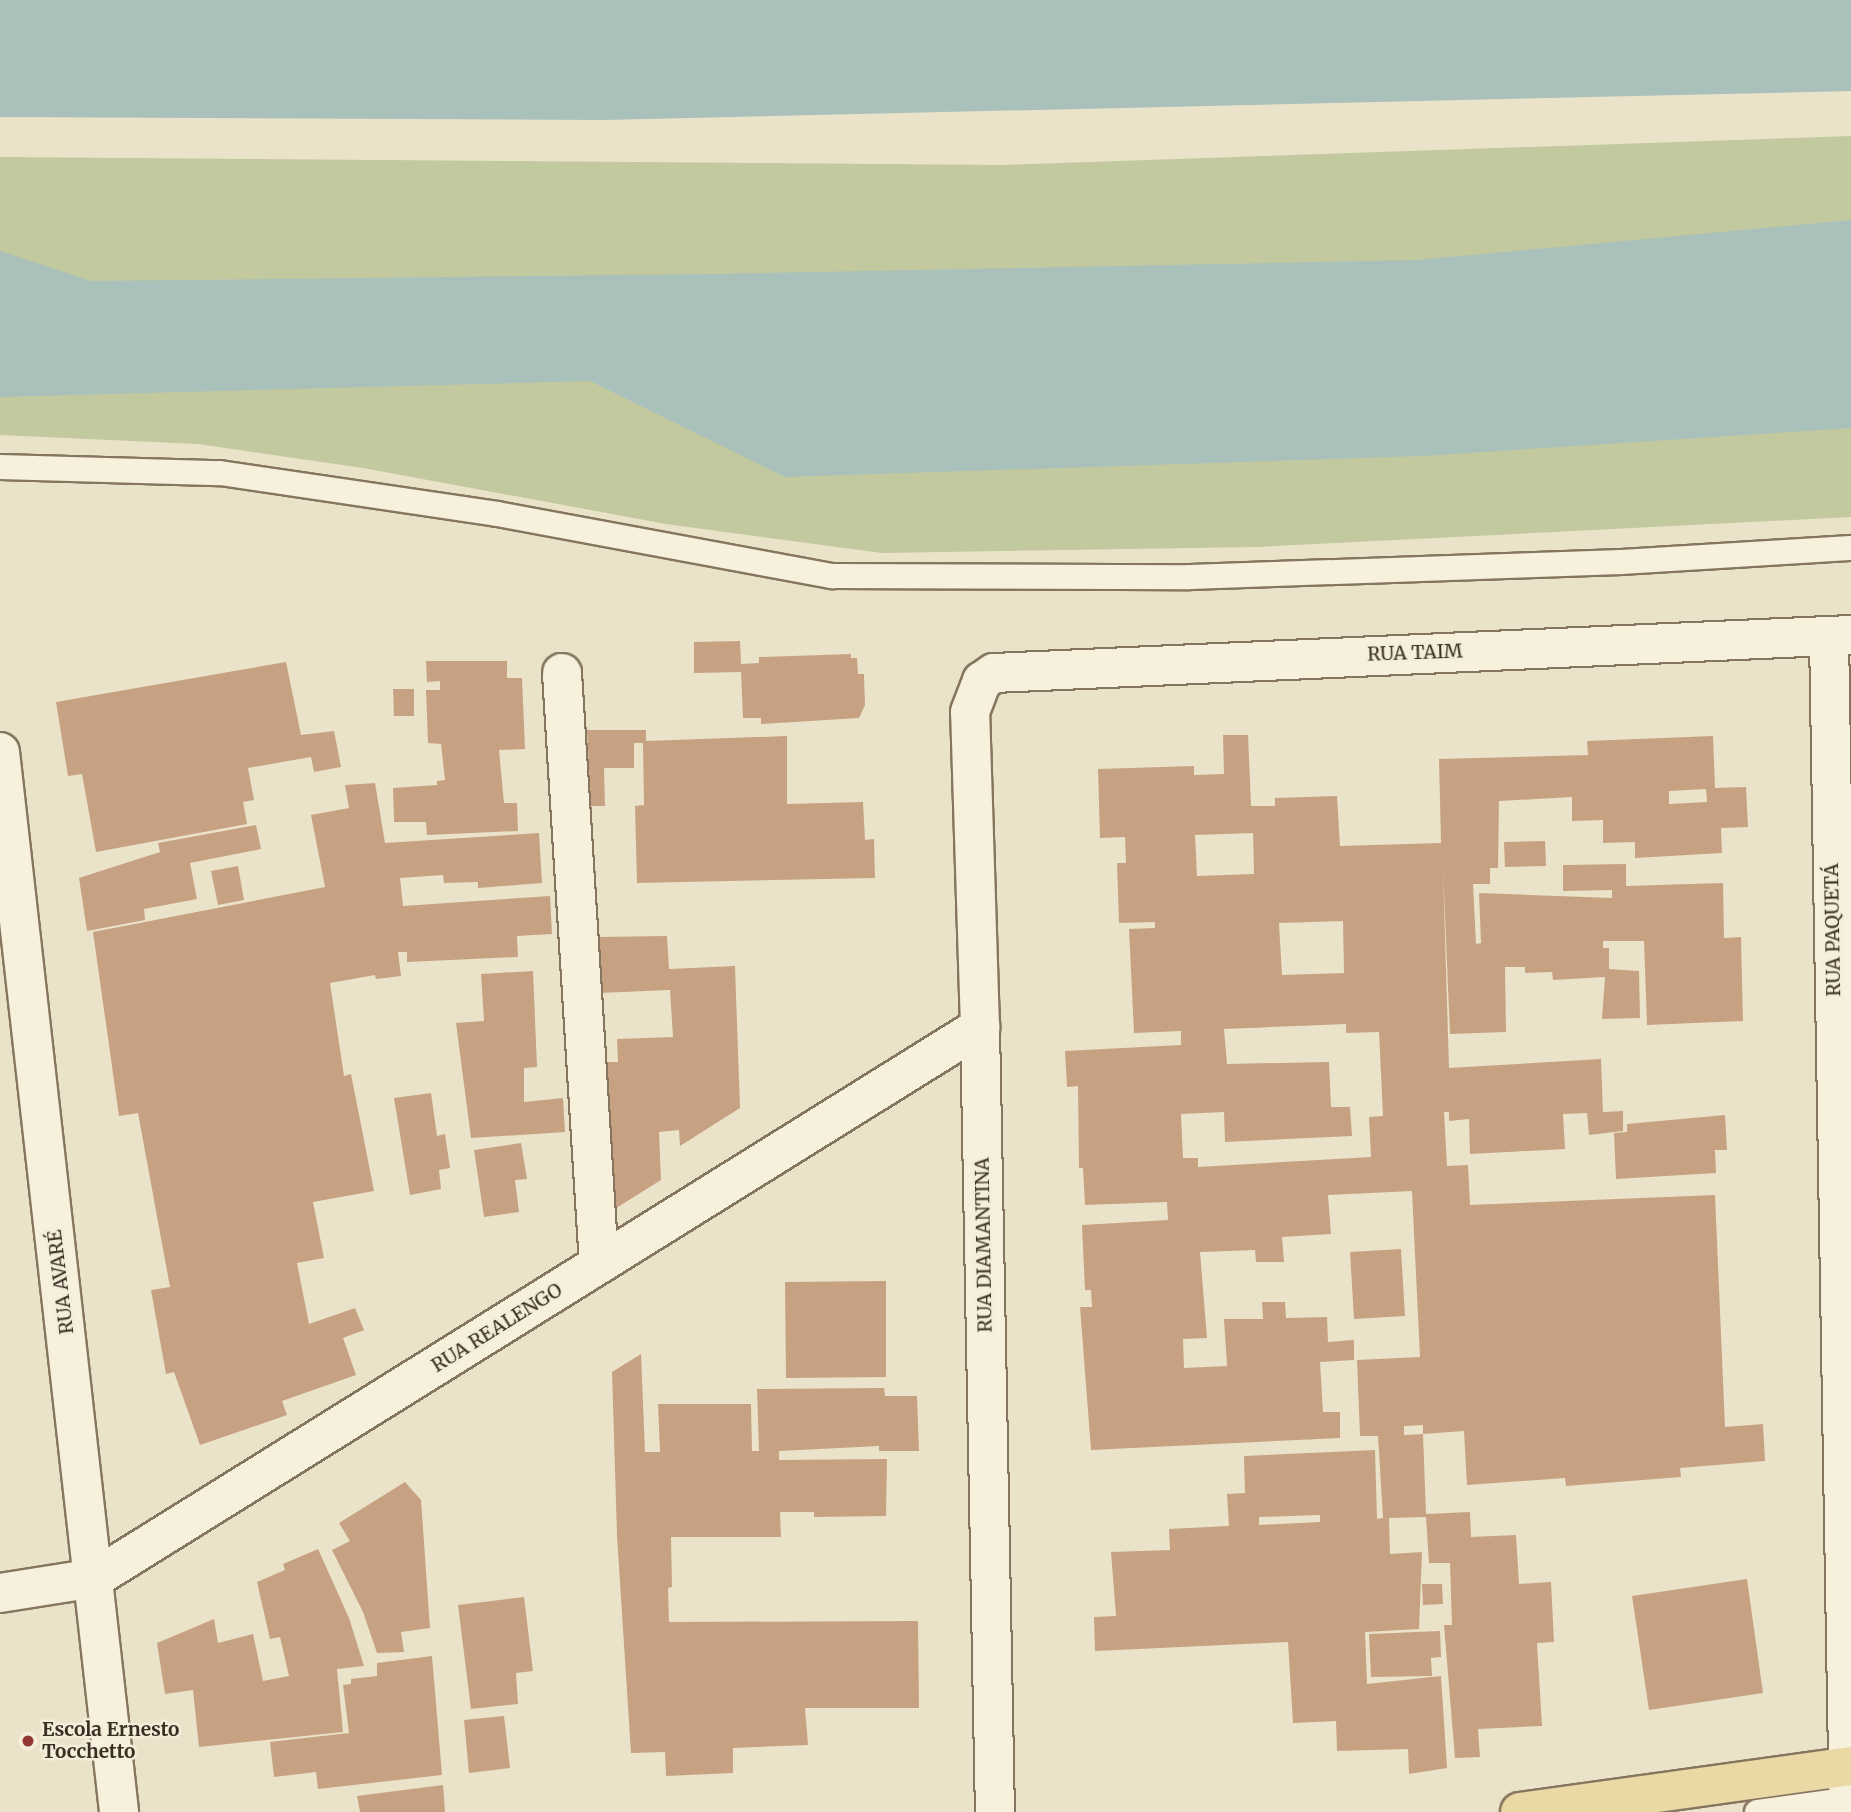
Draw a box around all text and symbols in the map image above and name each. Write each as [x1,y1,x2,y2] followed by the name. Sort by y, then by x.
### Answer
[1367,640,1463,666] street label: RUA TAIM
[1820,863,1846,997] street label: RUA PAQUETÁ
[971,1157,997,1333] street label: RUA DIAMANTINA
[43,1229,79,1335] street label: RUA AVARÉ
[428,1279,566,1377] street label: RUA REALENGO
[42,1719,179,1763] place label: Escola Ernesto Tocchetto
[20,1733,36,1749] marker: Escola Ernesto Tocchetto

